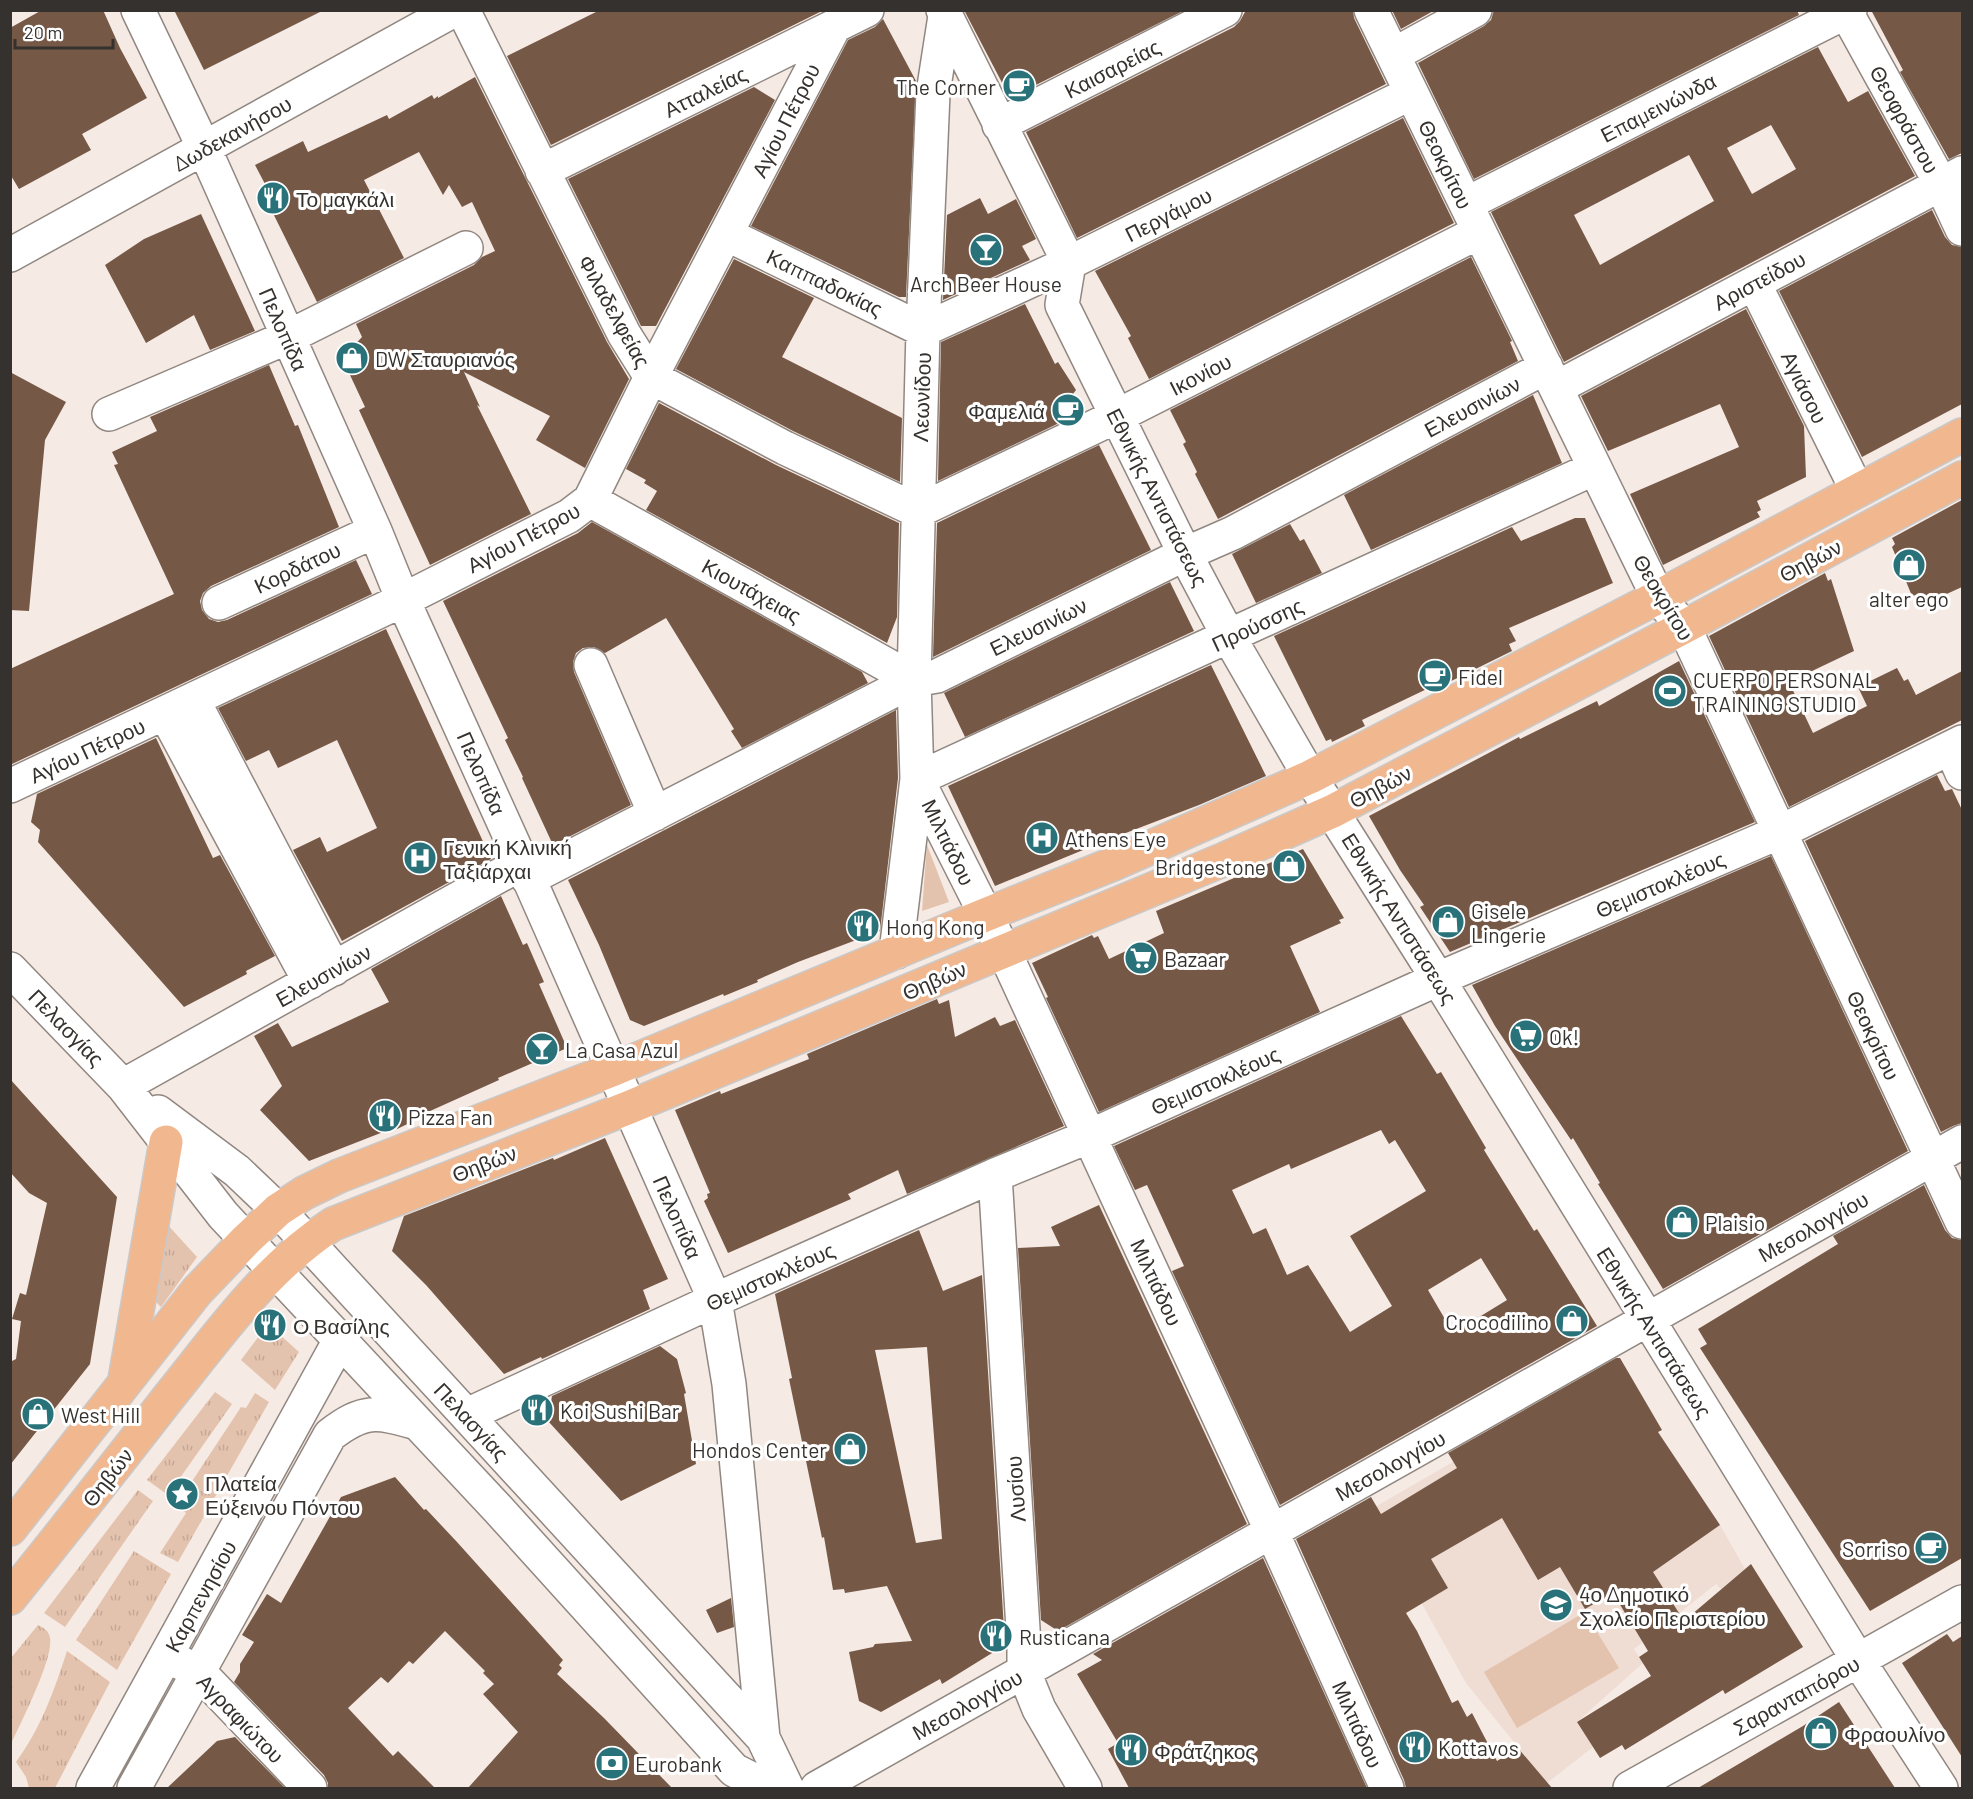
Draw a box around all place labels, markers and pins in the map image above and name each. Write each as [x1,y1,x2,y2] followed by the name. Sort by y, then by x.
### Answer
[1001,68,1037,104] cafe icon: The Corner
[896,74,996,99] place label: The Corner
[255,180,291,216] restaurant icon: Το μαγκάλι
[296,186,394,211] place label: Το μαγκάλι
[968,232,1004,268] bar icon: Arch Beer House
[910,271,1062,296] place label: Arch Beer House
[334,340,370,376] shop icon: DW Σταυριανός
[375,346,515,371] place label: DW Σταυριανός
[1050,392,1086,428] cafe icon: Φαμελιά
[968,398,1045,423] place label: Φαμελιά
[1891,547,1927,583] shop icon: alter ego
[1869,586,1949,611] place label: alter ego
[1417,658,1453,694] cafe icon: Fidel
[1458,664,1503,689] place label: Fidel
[1693,667,1877,716] place label: CUERPO PERSONAL TRAINING STUDIO
[1652,673,1688,709] sports icon: CUERPO PERSONAL TRAINING STUDIO
[1024,820,1060,856] hospital icon: Athens Eye
[1065,826,1166,851] place label: Athens Eye
[443,834,572,883] place label: Γενική Κλινική Ταξιάρχαι
[402,840,438,876] hospital icon: Γενική Κλινική Ταξιάρχαι
[1271,848,1307,884] shop icon: Bridgestone
[1155,854,1266,879] place label: Bridgestone
[1471,898,1546,947] place label: Gisele Lingerie
[1430,904,1466,940] shop icon: Gisele Lingerie
[845,908,881,944] restaurant icon: Hong Kong
[886,914,984,939] place label: Hong Kong
[1123,940,1159,976] supermarket icon: Bazaar
[1164,946,1227,971] place label: Bazaar
[1508,1018,1544,1054] supermarket icon: Ok!
[1549,1024,1579,1049] place label: Ok!
[524,1031,560,1067] bar icon: La Casa Azul
[565,1037,678,1062] place label: La Casa Azul
[367,1098,403,1134] restaurant icon: Pizza Fan
[408,1104,493,1129] place label: Pizza Fan
[1664,1204,1700,1240] shop icon: Plaisio
[1705,1210,1765,1235] place label: Plaisio
[1554,1303,1590,1339] shop icon: Crocodilino
[252,1307,288,1343] restaurant icon: Ο Βασίλης
[1445,1309,1549,1334] place label: Crocodilino
[293,1313,390,1338] place label: Ο Βασίλης
[519,1392,555,1428] restaurant icon: Koi Sushi Bar
[20,1396,56,1432] shop icon: West Hill
[560,1398,680,1423] place label: Koi Sushi Bar
[61,1402,140,1427] place label: West Hill
[832,1431,868,1467] shop icon: Hondos Center
[692,1437,827,1462] place label: Hondos Center
[205,1470,360,1519] place label: Πλατεία Εύξεινου Πόντου
[164,1476,200,1512] place icon: Πλατεία Εύξεινου Πόντου
[1913,1530,1949,1566] cafe icon: Sorriso
[1842,1536,1908,1561] place label: Sorriso
[1579,1581,1766,1630] place label: 4ο Δημοτικό Σχολείο Περιστερίου
[1538,1587,1574,1623] school or university icon: 4ο Δημοτικό Σχολείο Περιστερίου
[978,1618,1014,1654] restaurant icon: Rusticana
[1019,1624,1110,1649] place label: Rusticana
[1803,1715,1839,1751] shop icon: Φραουλίνο
[1844,1721,1945,1746] place label: Φραουλίνο
[1397,1729,1433,1765] restaurant icon: Kottavos
[1113,1732,1149,1768] restaurant icon: Φράτζηκος
[1438,1735,1519,1760] place label: Kottavos
[1154,1738,1255,1763] place label: Φράτζηκος
[594,1745,630,1781] bank icon: Eurobank
[635,1751,722,1776] place label: Eurobank

